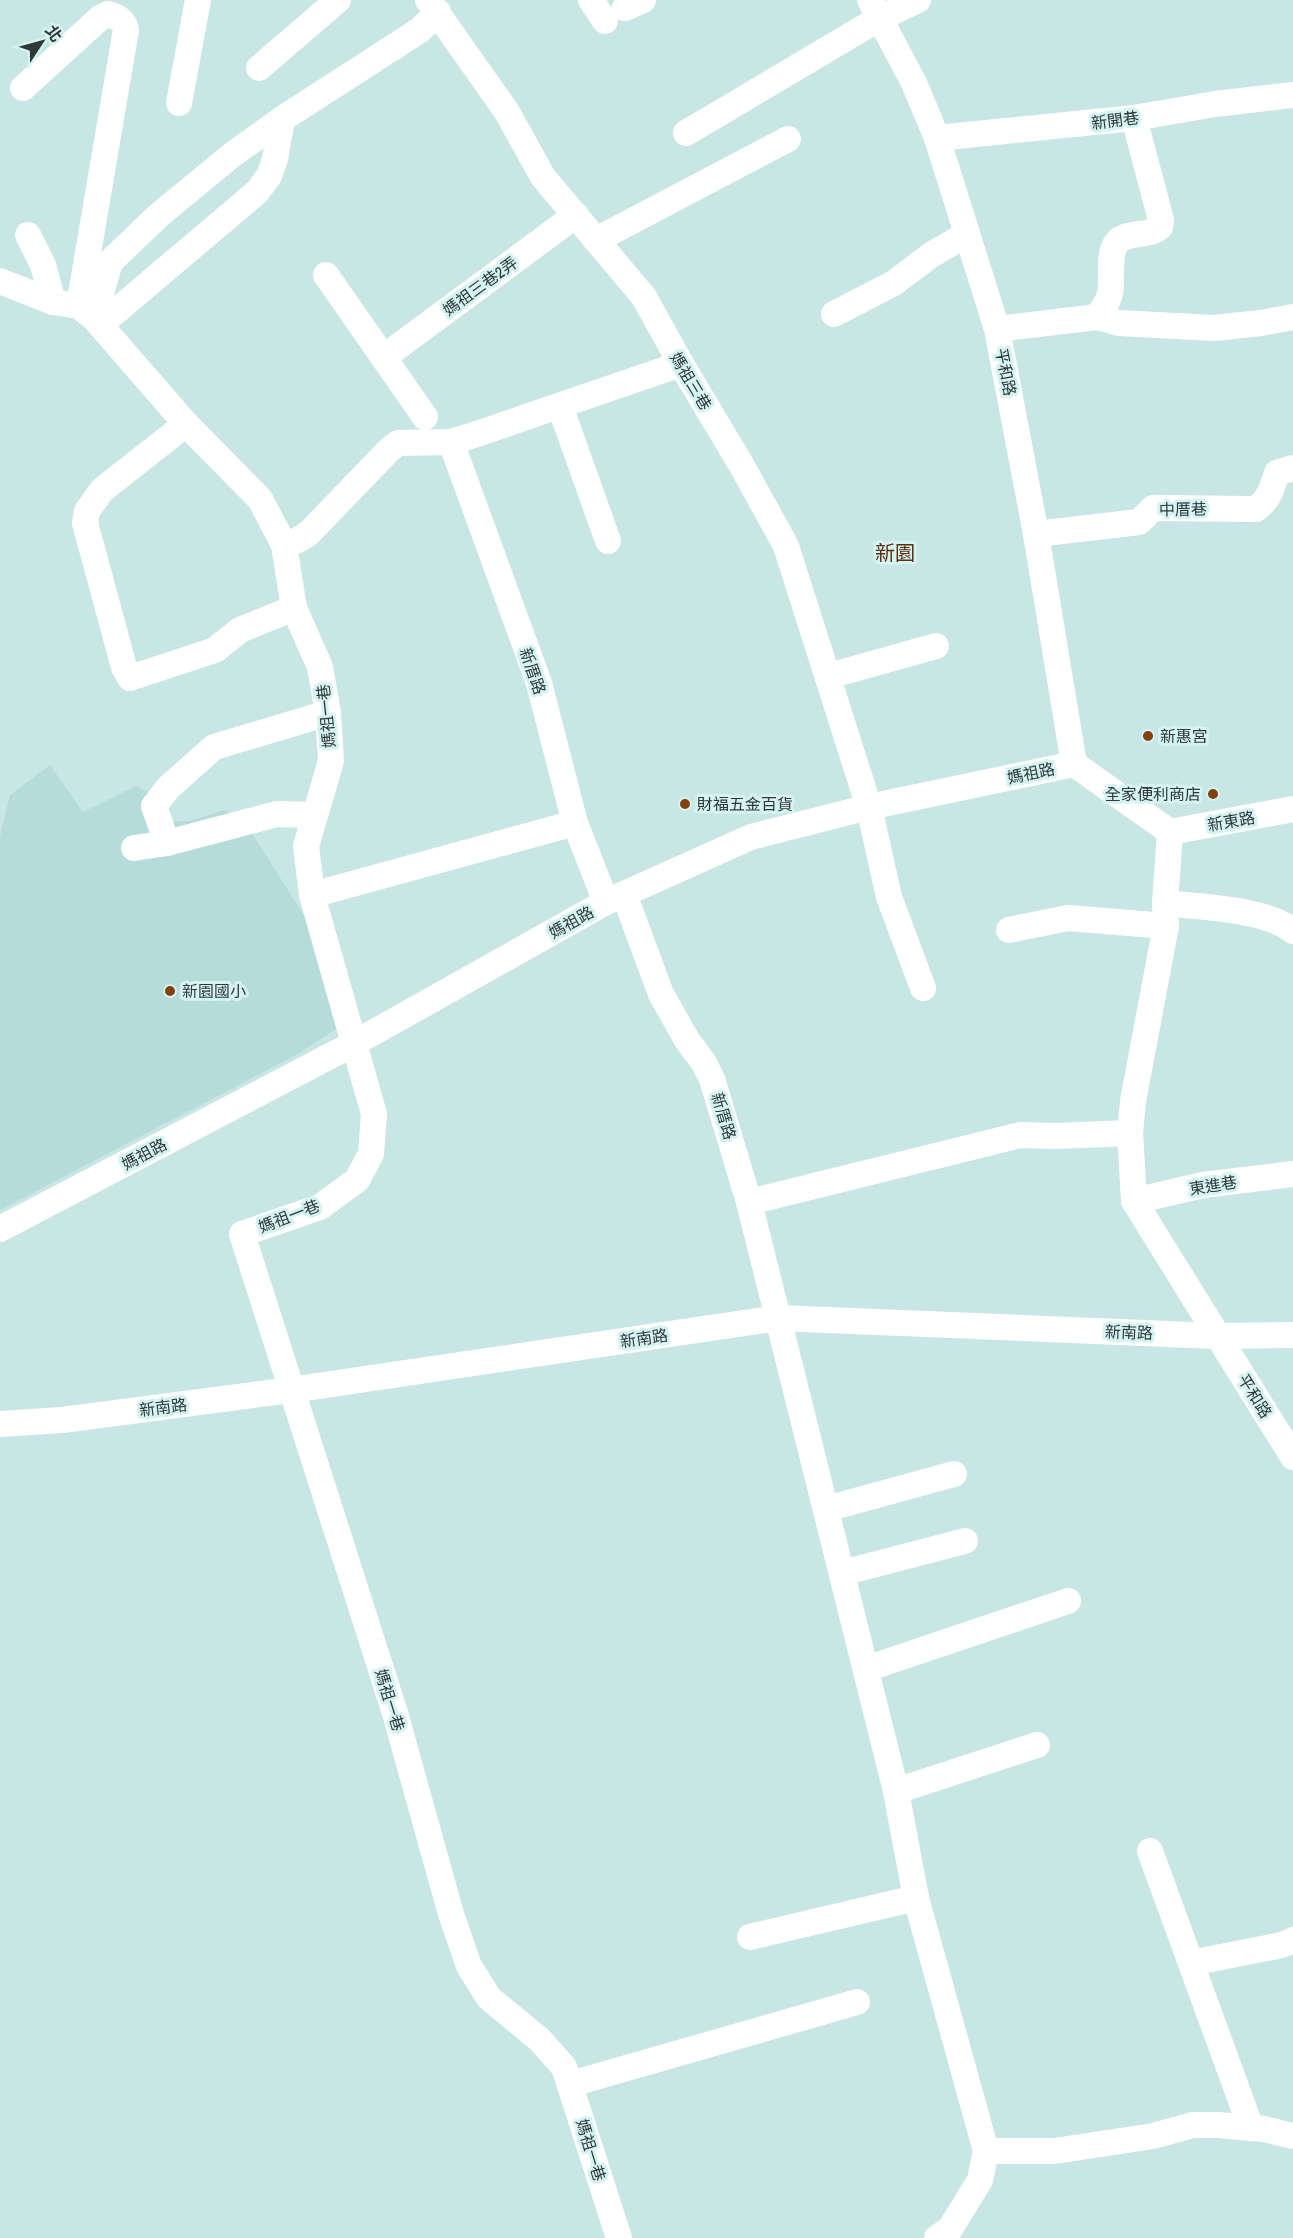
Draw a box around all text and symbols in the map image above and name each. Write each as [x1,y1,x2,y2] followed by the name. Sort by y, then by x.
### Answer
[12,12,72,72] north arrow
[41,20,68,46] text: 北
[1090,106,1140,134] street label: 新開巷
[438,251,522,321] street label: 媽祖三巷2弄
[991,346,1021,398] street label: 平和路
[665,348,717,414] street label: 媽祖三巷
[1159,498,1207,520] street label: 中厝巷
[875,539,915,566] district label: 新園
[515,645,551,697] street label: 新厝路
[312,683,340,749] street label: 媽祖一巷
[1160,725,1208,747] place label: 新惠宮
[1141,729,1155,743] marker: 新惠宮
[1005,757,1057,789] street label: 媽祖路
[1105,783,1201,805] place label: 全家便利商店
[1206,787,1220,801] marker: 全家便利商店
[697,793,793,815] place label: 財福五金百貨
[678,797,692,811] marker: 財福五金百貨
[1205,806,1257,836] street label: 新東路
[545,901,597,943] street label: 媽祖路
[182,980,246,1002] place label: 新園國小
[163,984,177,998] marker: 新園國小
[706,1090,742,1142] street label: 新厝路
[118,1133,170,1175] street label: 媽祖路
[1188,1170,1238,1200] street label: 東進巷
[255,1194,323,1238] street label: 媽祖一巷
[1105,1320,1153,1344] street label: 新南路
[619,1324,669,1352] street label: 新南路
[1233,1370,1277,1422] street label: 平和路
[138,1393,188,1421] street label: 新南路
[370,1666,410,1734] street label: 媽祖一巷
[571,2116,611,2184] street label: 媽祖一巷

